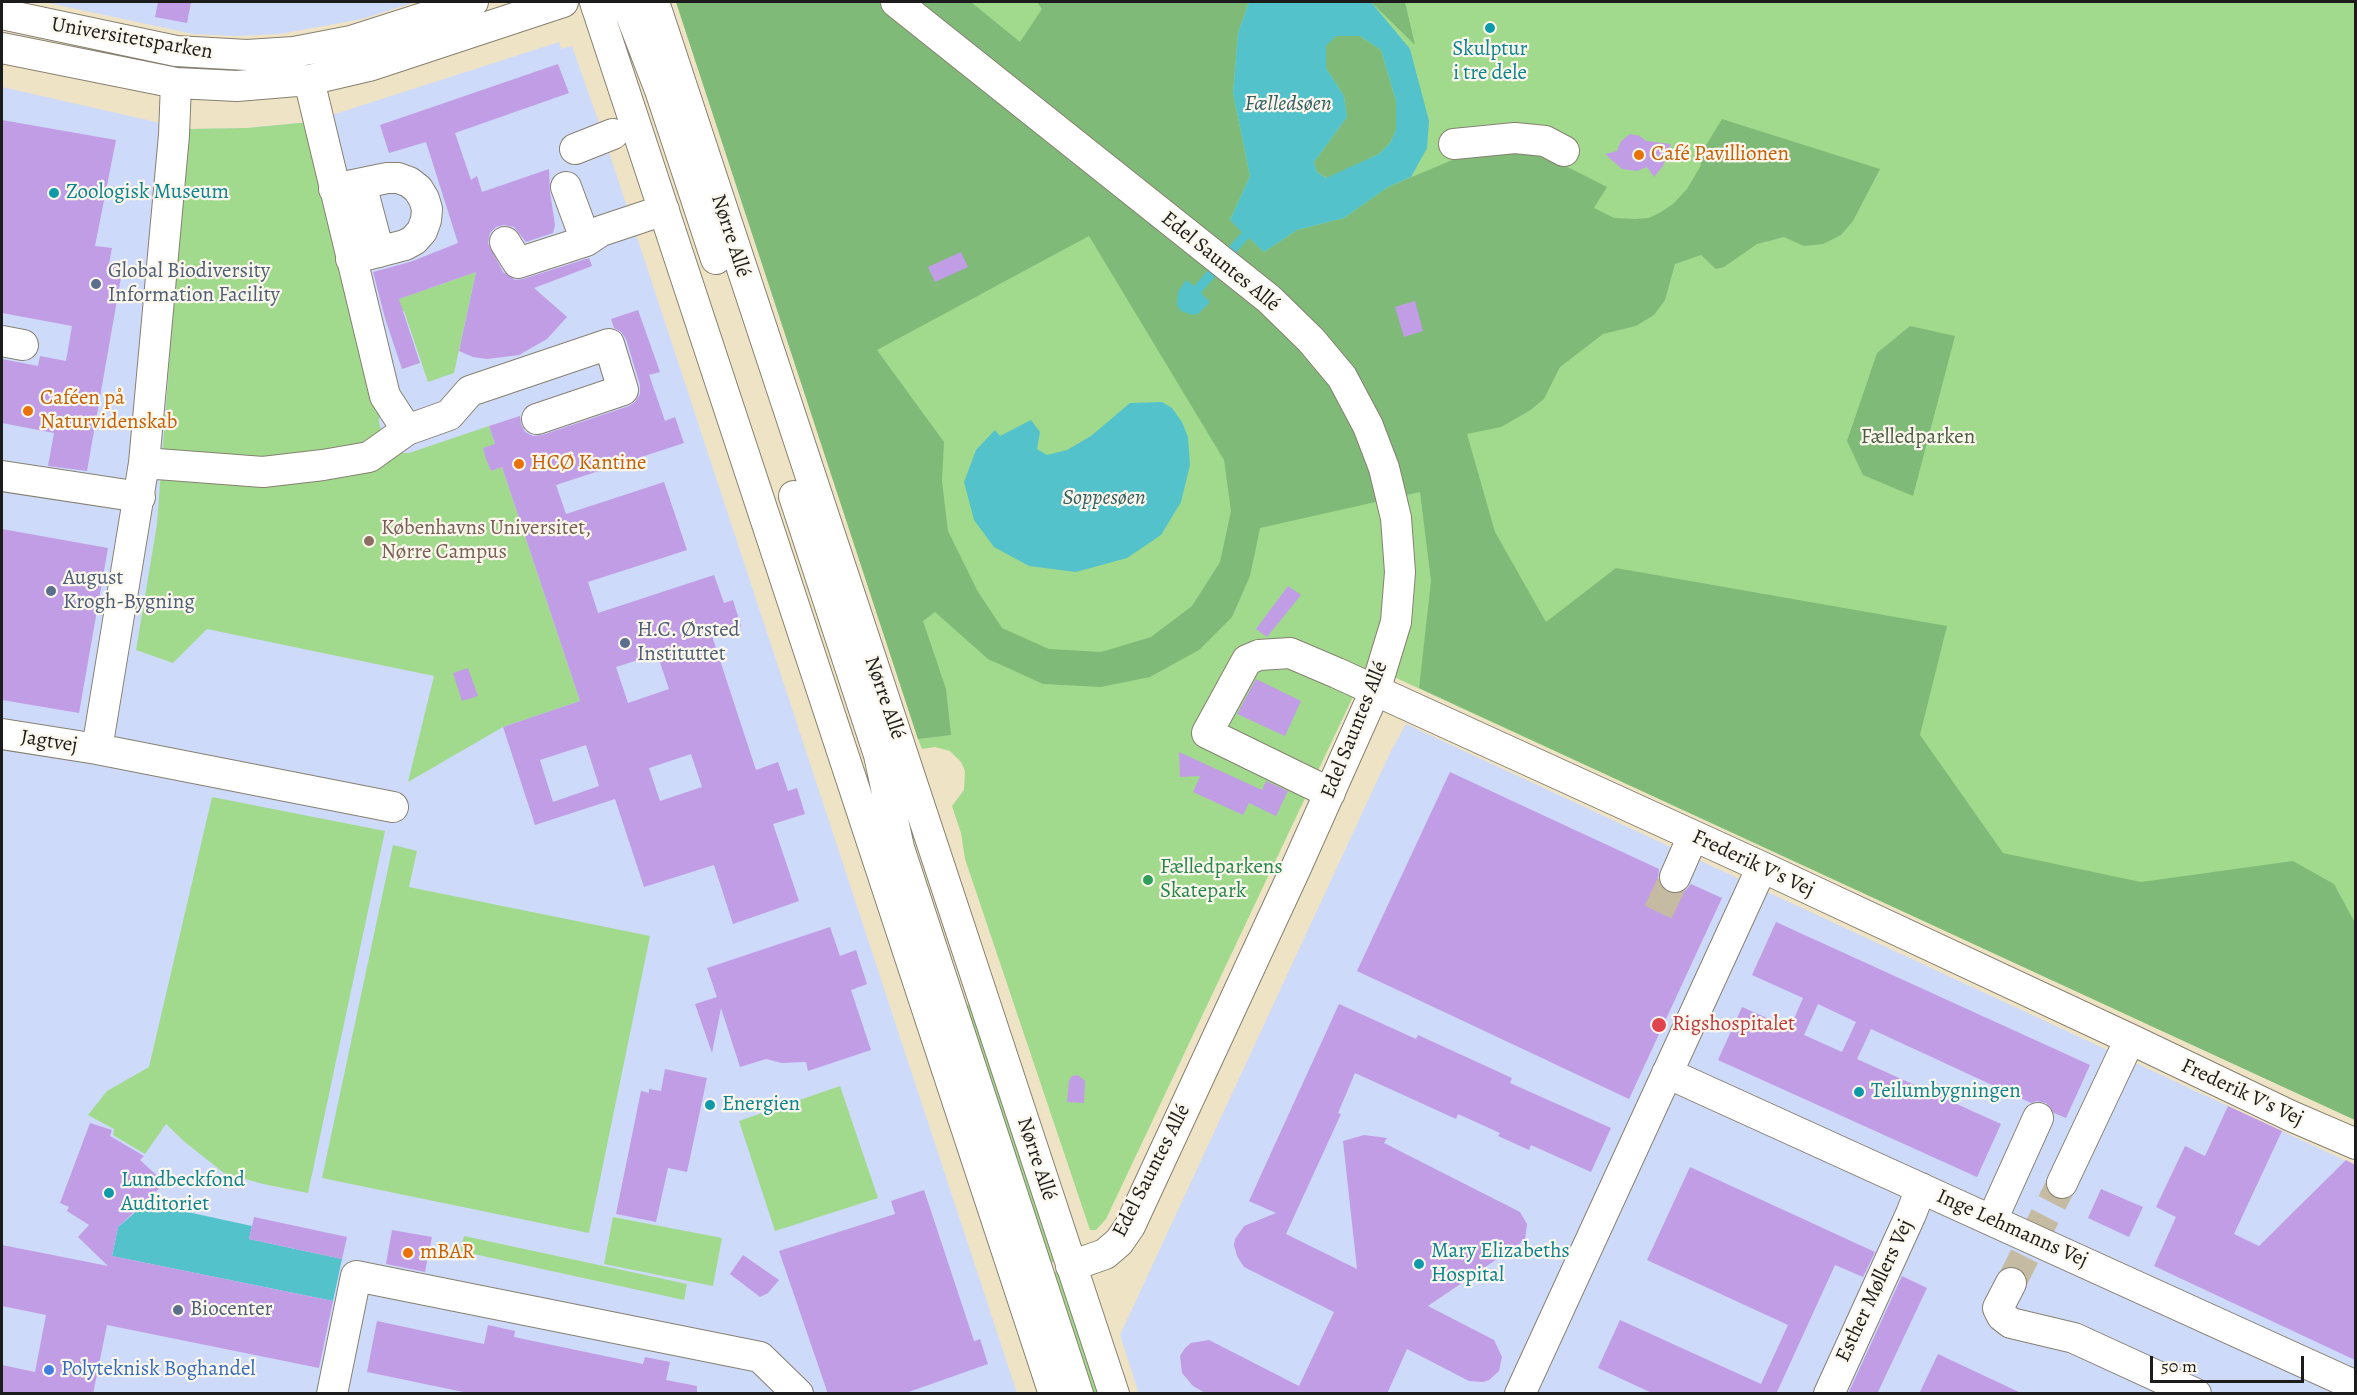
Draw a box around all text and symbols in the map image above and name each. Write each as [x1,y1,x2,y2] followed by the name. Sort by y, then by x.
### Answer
[49,12,215,66] street label: Universitetsparken
[1483,21,1497,35] marker: Skulptur i tre dele
[1452,37,1528,87] place label: Skulptur i tre dele
[1244,92,1332,118] water label: Fælledsøen
[1651,142,1789,168] place label: Café Pavillionen
[1632,148,1646,162] marker: Café Pavillionen
[66,180,229,206] place label: Zoologisk Museum
[47,186,61,200] marker: Zoologisk Museum
[705,191,755,281] street label: Nørre Allé
[1155,206,1285,318] street label: Edel Sauntes Allé
[108,259,280,309] place label: Global Biodiversity Information Facility
[89,277,103,291] marker: Global Biodiversity Information Facility
[40,386,177,436] place label: Caféen på Naturvidenskab
[21,404,35,418] marker: Caféen på Naturvidenskab
[1861,425,1975,451] park label: Fælledparken
[531,451,646,477] place label: HCØ Kantine
[512,457,526,471] marker: HCØ Kantine
[1062,486,1146,512] water label: Soppesøen
[381,516,591,566] place label: Københavns Universitet, Nørre Campus
[362,534,376,548] marker: Københavns Universitet, Nørre Campus
[63,566,195,616] place label: August Krogh-Bygning
[44,584,58,598] marker: August Krogh-Bygning
[637,618,740,668] place label: H.C. Ørsted Instituttet
[618,636,632,650] marker: H.C. Ørsted Instituttet
[858,653,910,743] street label: Nørre Allé
[1316,658,1394,802] street label: Edel Sauntes Allé
[19,725,79,759] street label: Jagtvej
[1688,825,1818,903] street label: Frederik V's Vej
[1160,855,1283,905] place label: Fælledparkens Skatepark
[1141,873,1155,887] marker: Fælledparkens Skatepark
[1672,1012,1795,1038] place label: Rigshospitalet
[1650,1016,1668,1034] marker: Rigshospitalet
[2177,1054,2307,1132] street label: Frederik V's Vej
[1871,1079,2021,1105] place label: Teilumbygningen
[1852,1085,1866,1099] marker: Teilumbygningen
[722,1092,800,1118] place label: Energien
[703,1098,717,1112] marker: Energien
[1108,1100,1196,1242] street label: Edel Sauntes Allé
[1011,1114,1061,1204] street label: Nørre Allé
[121,1168,245,1218] place label: Lundbeckfond Auditoriet
[1932,1184,2092,1274] street label: Inge Lehmanns Vej
[102,1186,116,1200] marker: Lundbeckfond Auditoriet
[1831,1216,1919,1366] street label: Esther Møllers Vej
[1431,1239,1570,1289] place label: Mary Elizabeths Hospital
[420,1240,475,1266] place label: mBAR
[401,1246,415,1260] marker: mBAR
[1412,1257,1426,1271] marker: Mary Elizabeths Hospital
[190,1297,273,1323] place label: Biocenter
[171,1303,185,1317] marker: Biocenter
[2153,1344,2308,1382] scale bar
[2161,1354,2197,1378] text: 50 m
[61,1357,255,1383] place label: Polyteknisk Boghandel
[42,1363,56,1377] marker: Polyteknisk Boghandel

